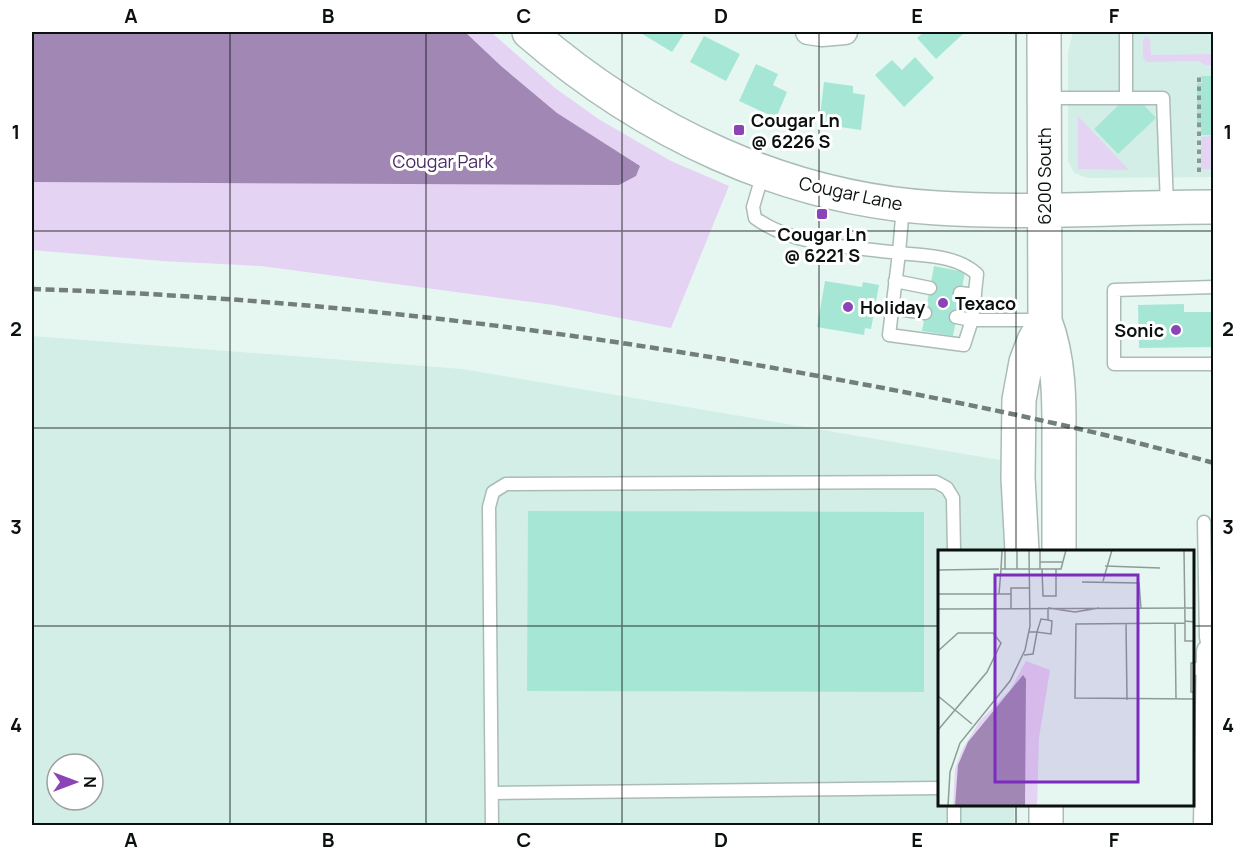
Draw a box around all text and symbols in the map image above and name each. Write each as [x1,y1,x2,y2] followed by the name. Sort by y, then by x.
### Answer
[124,2,138,29] text: A
[322,2,335,29] text: B
[517,2,531,29] text: C
[714,2,728,29] text: D
[911,2,923,29] text: E
[1109,2,1120,29] text: F
[751,108,840,153] place label: Cougar Ln @ 6226 S
[12,118,20,145] text: 1
[1224,118,1232,145] text: 1
[732,123,746,137] marker: Cougar Ln @ 6226 S
[1032,127,1056,225] street label: 6200 South
[393,149,494,173] park label: Cougar Park
[797,170,905,216] street label: Cougar Lane
[815,207,829,221] marker: Cougar Ln @ 6221 S
[778,222,866,267] place label: Cougar Ln @ 6221 S
[955,291,1016,315] place label: Texaco
[860,295,925,319] place label: Holiday
[936,296,950,310] marker: Texaco
[841,300,855,314] marker: Holiday
[10,315,22,342] text: 2
[1222,315,1234,342] text: 2
[1114,318,1164,342] place label: Sonic
[1169,323,1183,337] marker: Sonic
[10,513,22,540] text: 3
[1222,513,1234,540] text: 3
[938,550,1194,806] inset map
[10,711,22,738] text: 4
[1222,711,1234,738] text: 4
[45,752,105,812] north arrow
[79,776,101,788] text: N
[124,826,138,853] text: A
[322,826,335,853] text: B
[517,826,531,853] text: C
[714,826,728,853] text: D
[911,826,923,853] text: E
[1109,826,1120,853] text: F

